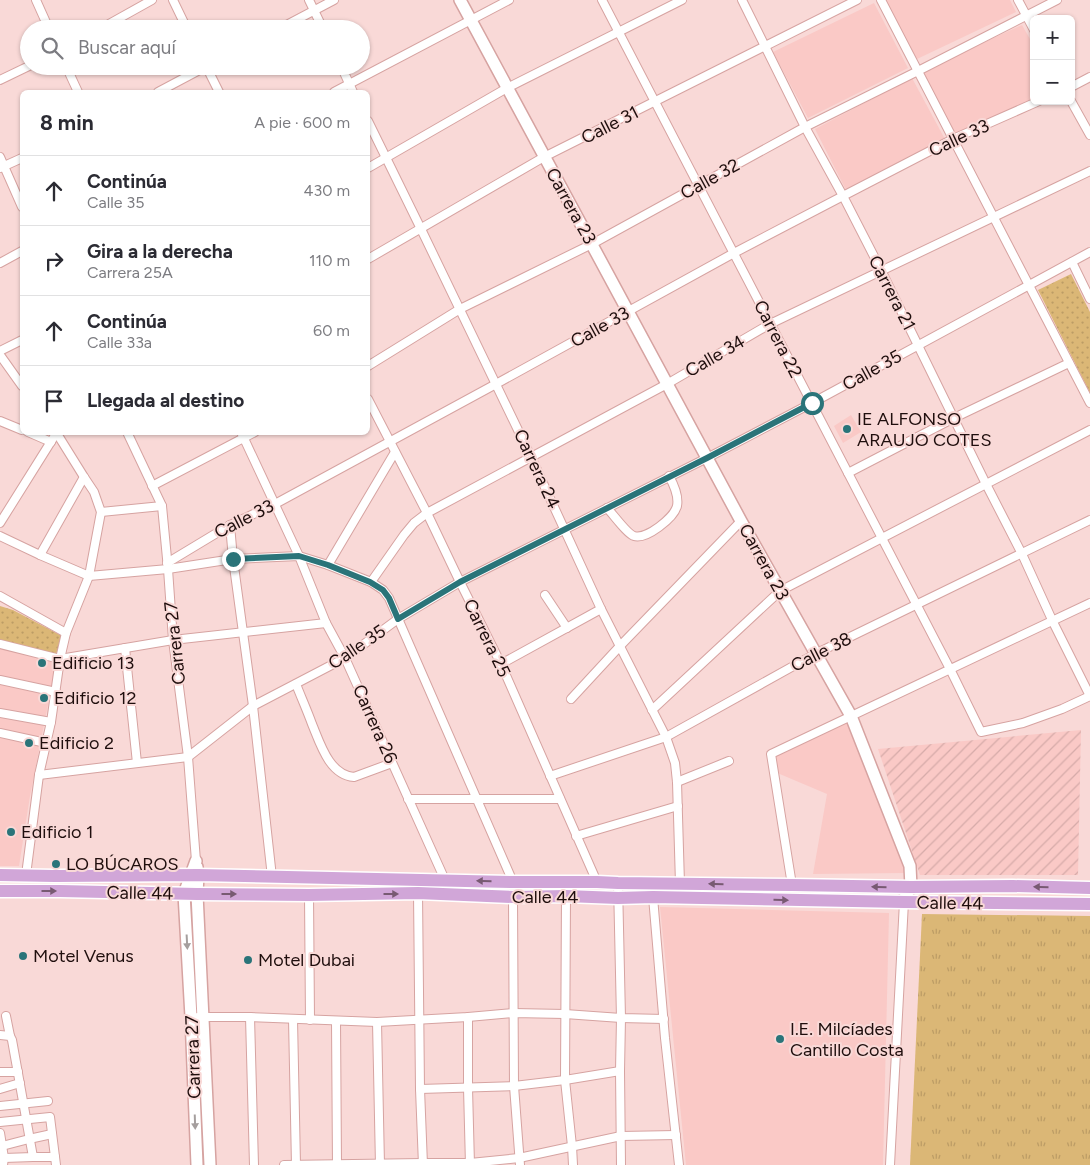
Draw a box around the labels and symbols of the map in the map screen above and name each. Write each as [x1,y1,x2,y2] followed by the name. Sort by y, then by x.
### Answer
[578,101,642,149] street label: Calle 31
[925,115,993,161] street label: Calle 33
[677,154,743,204] street label: Calle 32
[541,164,601,248] street label: Carrera 23
[864,252,920,334] street label: Carrera 21
[749,297,807,381] street label: Carrera 22
[567,302,633,352] street label: Calle 33
[681,330,749,382] street label: Calle 34
[838,345,906,395] street label: Calle 35
[801,392,824,415] route start
[857,408,992,451] place label: IE ALFONSO ARAUJO COTES
[841,423,853,435] marker: IE ALFONSO ARAUJO COTES
[509,426,565,512] street label: Carrera 24
[211,495,277,543] street label: Calle 33
[734,520,794,604] street label: Carrera 23
[222,548,245,571] route end
[459,595,515,681] street label: Carrera 25
[160,600,190,686] street label: Carrera 27
[324,620,390,674] street label: Calle 35
[787,627,855,677] street label: Calle 38
[52,652,134,674] place label: Edificio 13
[36,657,48,669] marker: Edificio 13
[348,681,402,767] street label: Carrera 26
[54,687,137,709] place label: Edificio 12
[38,692,50,704] marker: Edificio 12
[39,732,114,754] place label: Edificio 2
[23,737,35,749] marker: Edificio 2
[21,821,93,843] place label: Edificio 1
[5,826,17,838] marker: Edificio 1
[66,853,179,875] place label: LO BÚCAROS
[50,858,62,870] marker: LO BÚCAROS
[476,877,492,885] one-way arrow
[708,880,724,888] one-way arrow
[106,881,174,905] street label: Calle 44
[871,882,887,890] one-way arrow
[1033,883,1049,891] one-way arrow
[512,886,578,908] street label: Calle 44
[41,887,57,895] one-way arrow
[221,890,237,898] one-way arrow
[383,890,399,898] one-way arrow
[916,891,984,915] street label: Calle 44
[773,896,789,904] one-way arrow
[184,934,192,950] one-way arrow
[33,945,134,967] place label: Motel Venus
[258,949,355,971] place label: Motel Dubai
[17,950,29,962] marker: Motel Venus
[242,954,254,966] marker: Motel Dubai
[181,1015,205,1099] street label: Carrera 27
[790,1018,904,1061] place label: I.E. Milcíades Cantillo Costa
[774,1033,786,1045] marker: I.E. Milcíades Cantillo Costa
[191,1114,199,1130] one-way arrow

